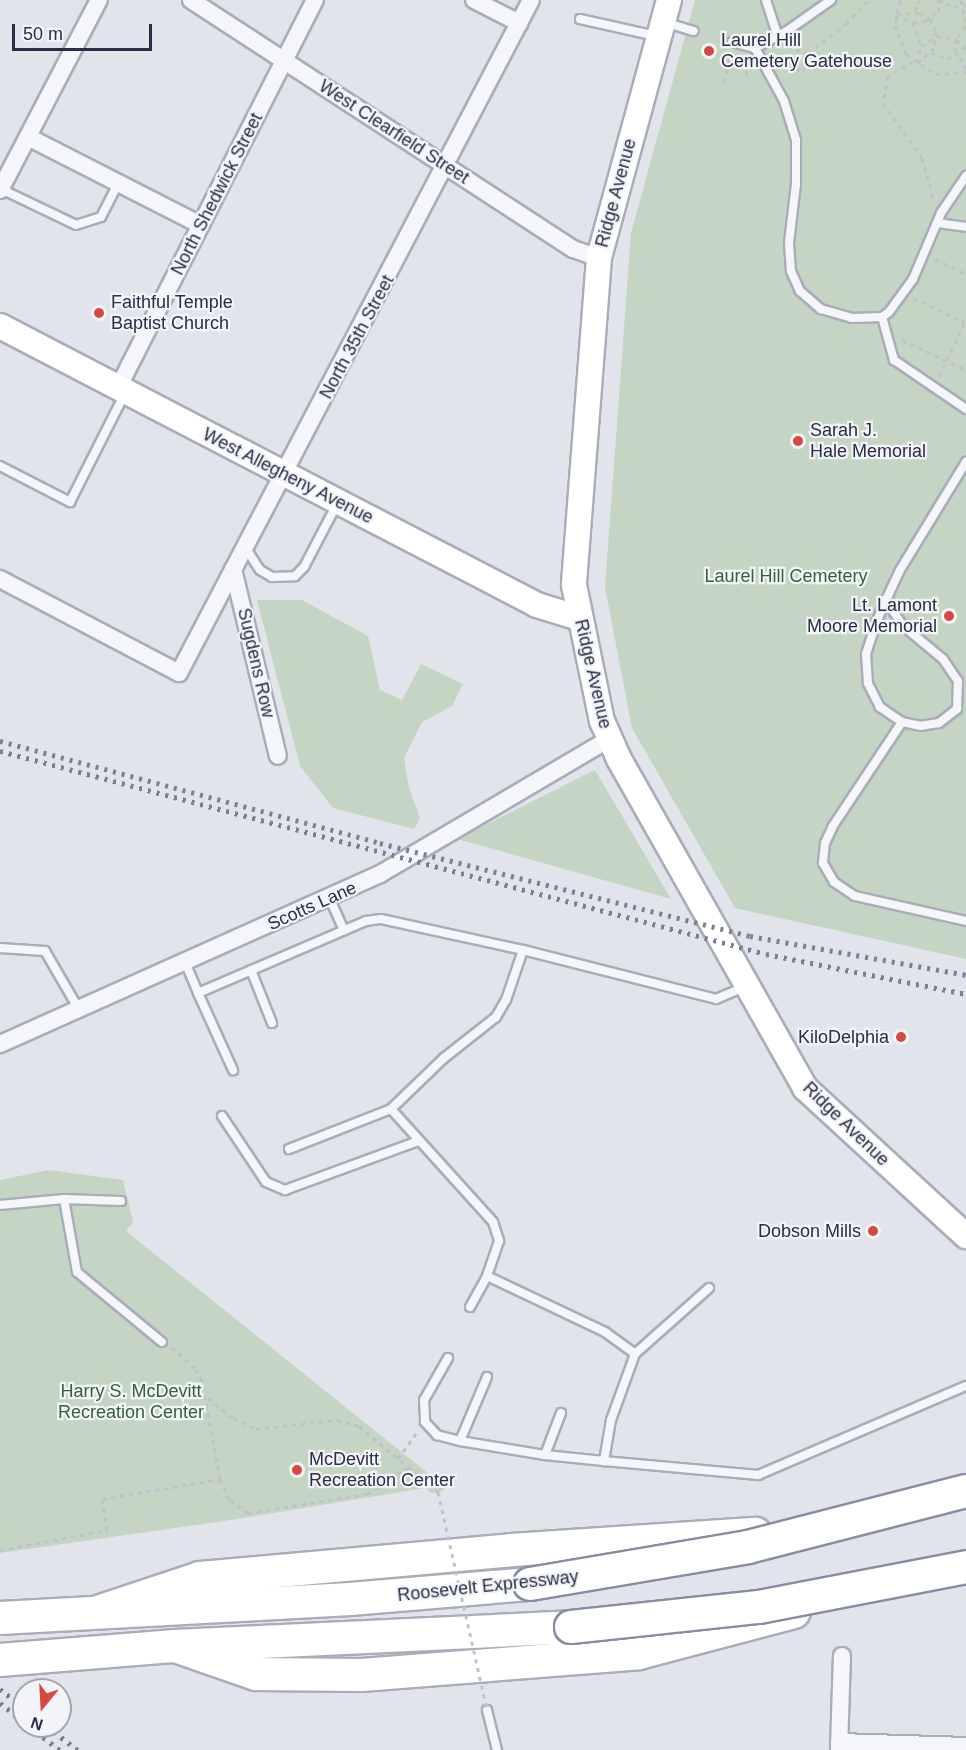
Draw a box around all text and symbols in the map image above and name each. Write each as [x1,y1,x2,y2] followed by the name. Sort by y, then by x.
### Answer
[15,12,154,50] scale bar
[23,24,63,44] text: 50 m
[721,30,892,72] place label: Laurel Hill Cemetery Gatehouse
[702,44,716,58] marker: Laurel Hill Cemetery Gatehouse
[315,75,473,189] street label: West Clearfield Street
[167,109,267,279] street label: North Shedwick Street
[591,136,641,250] street label: Ridge Avenue
[315,271,399,403] street label: North 35th Street
[111,292,233,334] place label: Faithful Temple Baptist Church
[92,306,106,320] marker: Faithful Temple Baptist Church
[810,420,926,462] place label: Sarah J. Hale Memorial
[198,423,378,529] street label: West Allegheny Avenue
[791,434,805,448] marker: Sarah J. Hale Memorial
[704,565,868,587] park label: Laurel Hill Cemetery
[807,595,937,638] place label: Lt. Lamont Moore Memorial
[233,606,279,720] street label: Sugdens Row
[942,609,956,623] marker: Lt. Lamont Moore Memorial
[570,617,616,731] street label: Ridge Avenue
[264,877,360,935] street label: Scotts Lane
[798,1026,889,1048] place label: KiloDelphia
[894,1030,908,1044] marker: KiloDelphia
[798,1077,894,1171] street label: Ridge Avenue
[758,1220,861,1242] place label: Dobson Mills
[866,1224,880,1238] marker: Dobson Mills
[58,1381,204,1424] park label: Harry S. McDevitt Recreation Center
[309,1449,455,1492] place label: McDevitt Recreation Center
[290,1463,304,1477] marker: McDevitt Recreation Center
[396,1566,580,1606] street label: Roosevelt Expressway
[12,1678,72,1738] north arrow
[29,1714,45,1734] text: N

